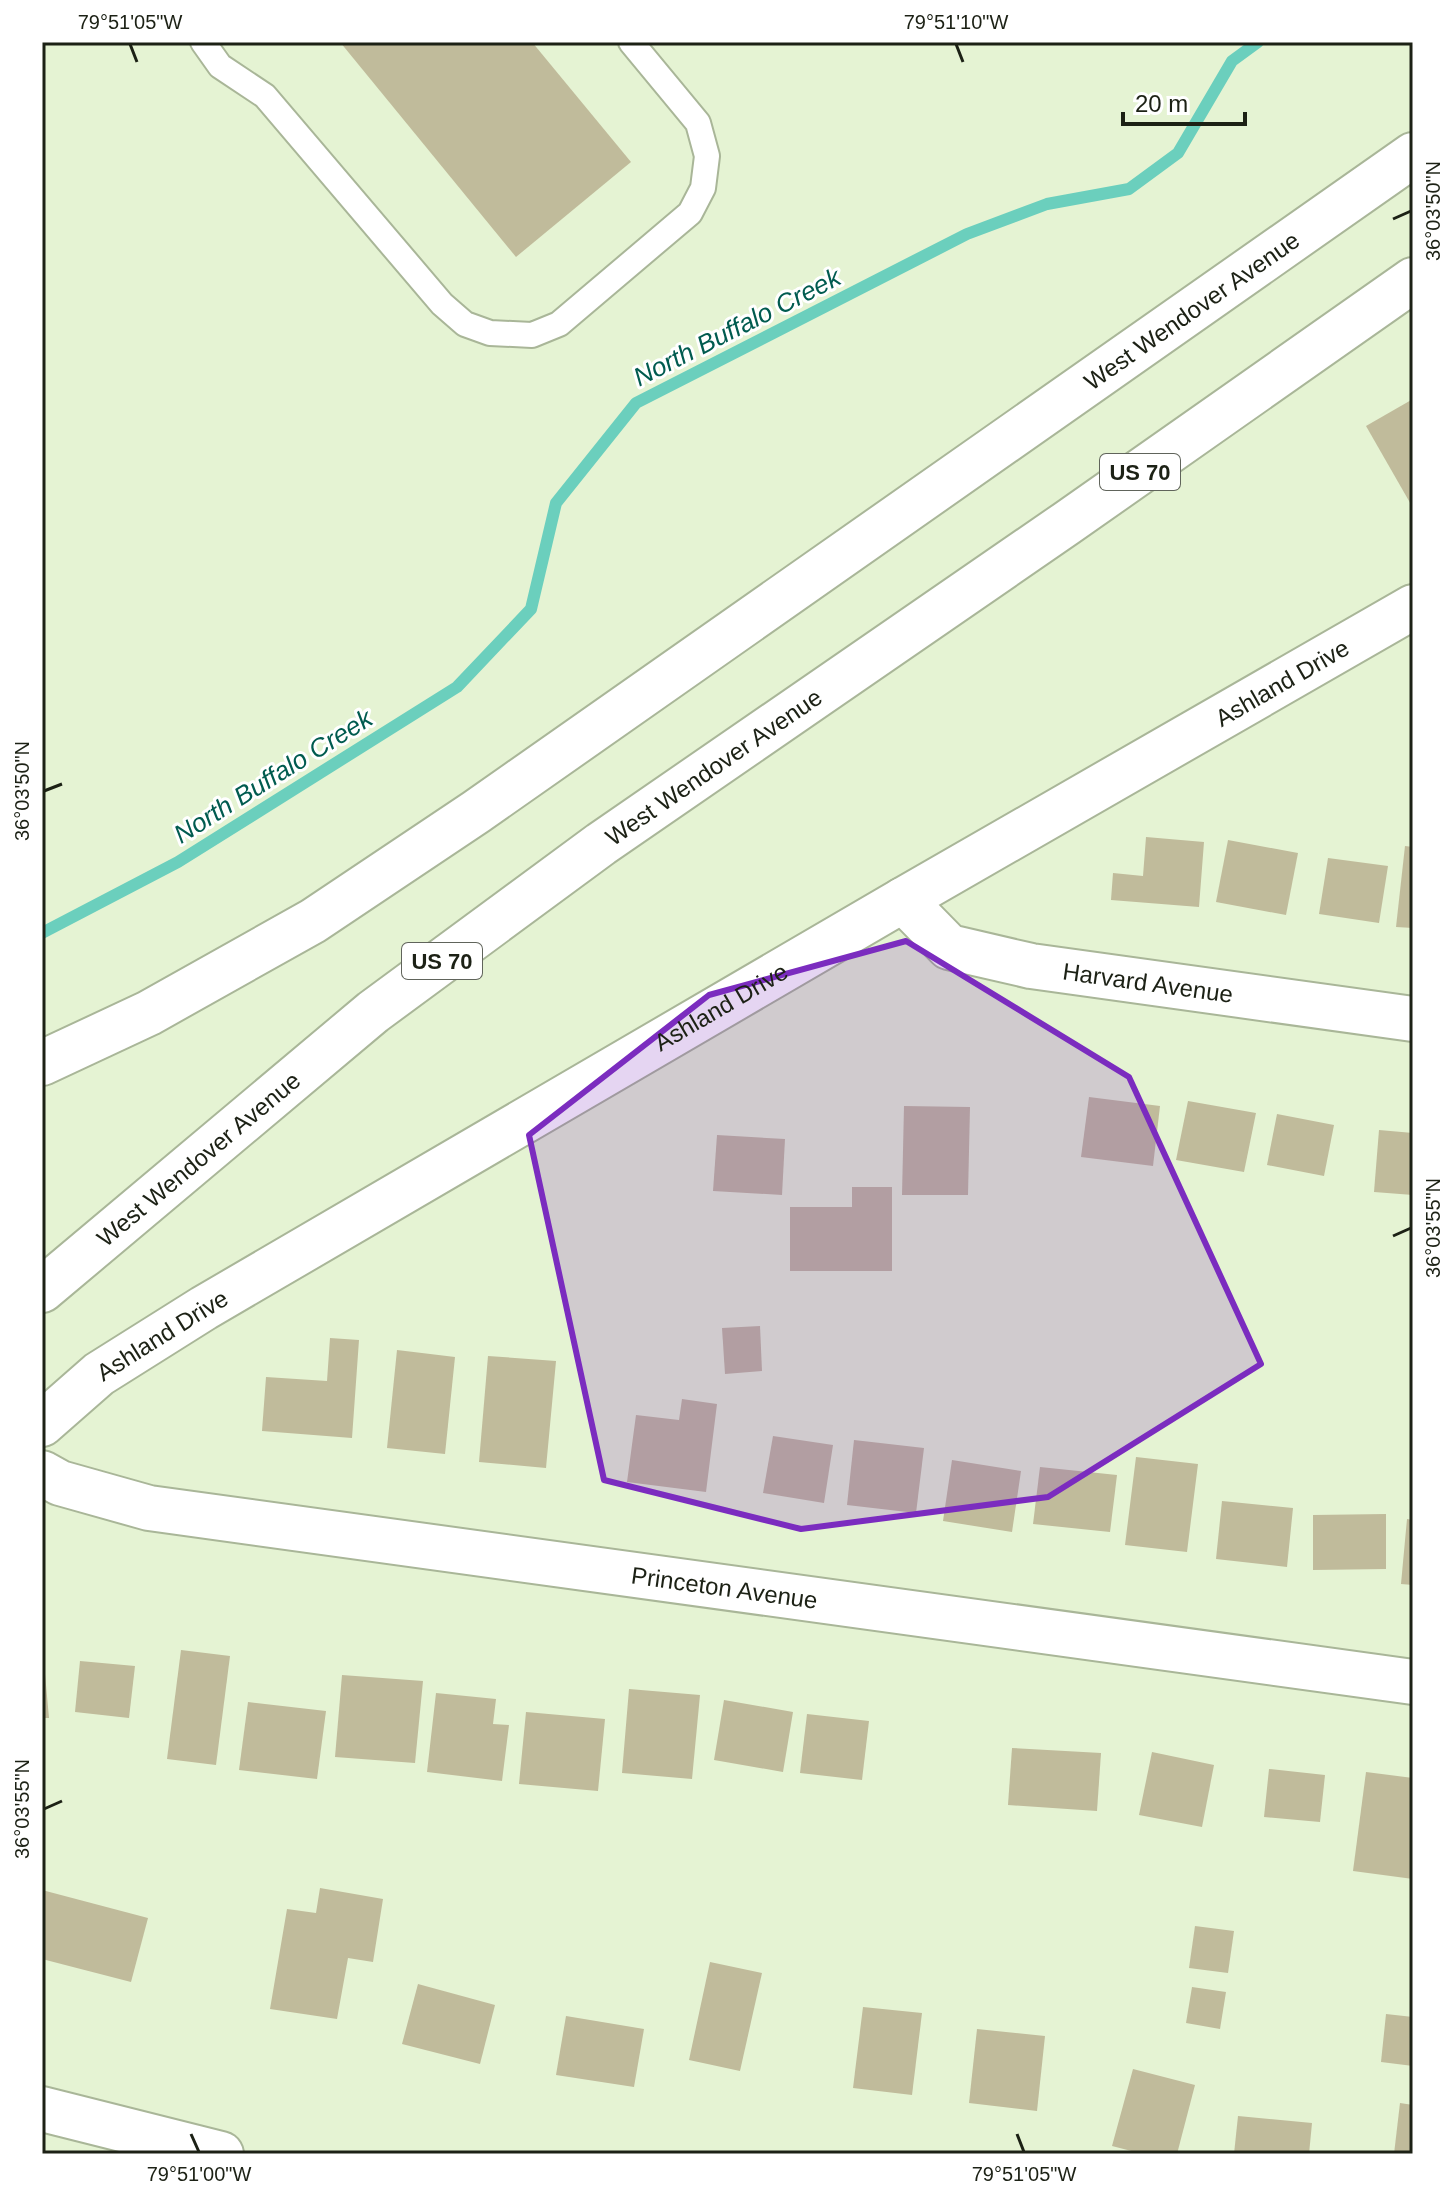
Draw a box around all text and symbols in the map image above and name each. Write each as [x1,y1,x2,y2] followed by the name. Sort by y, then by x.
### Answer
[78,11,182,33] text: 79°51'05"W
[904,11,1008,33] text: 79°51'10"W
[1123,76,1245,126] scale bar
[1135,90,1188,117] text: 20 m
[1422,161,1444,261] text: 36°03'50"N
[1079,226,1304,395] street label: West Wendover Avenue
[628,261,847,392] water label: North Buffalo Creek
[1100,454,1180,490] road number: US 70
[1210,633,1353,731] street label: Ashland Drive
[600,683,827,850] street label: West Wendover Avenue
[168,702,379,849] water label: North Buffalo Creek
[11,741,33,841] text: 36°03'50"N
[402,943,482,979] road number: US 70
[649,957,792,1056] street label: Ashland Drive
[1061,957,1235,1007] street label: Harvard Avenue
[91,1066,305,1252] street label: West Wendover Avenue
[1422,1178,1444,1278] text: 36°03'55"N
[91,1284,232,1386] street label: Ashland Drive
[630,1561,819,1613] street label: Princeton Avenue
[11,1759,33,1859] text: 36°03'55"N
[147,2163,251,2185] text: 79°51'00"W
[972,2163,1076,2185] text: 79°51'05"W

